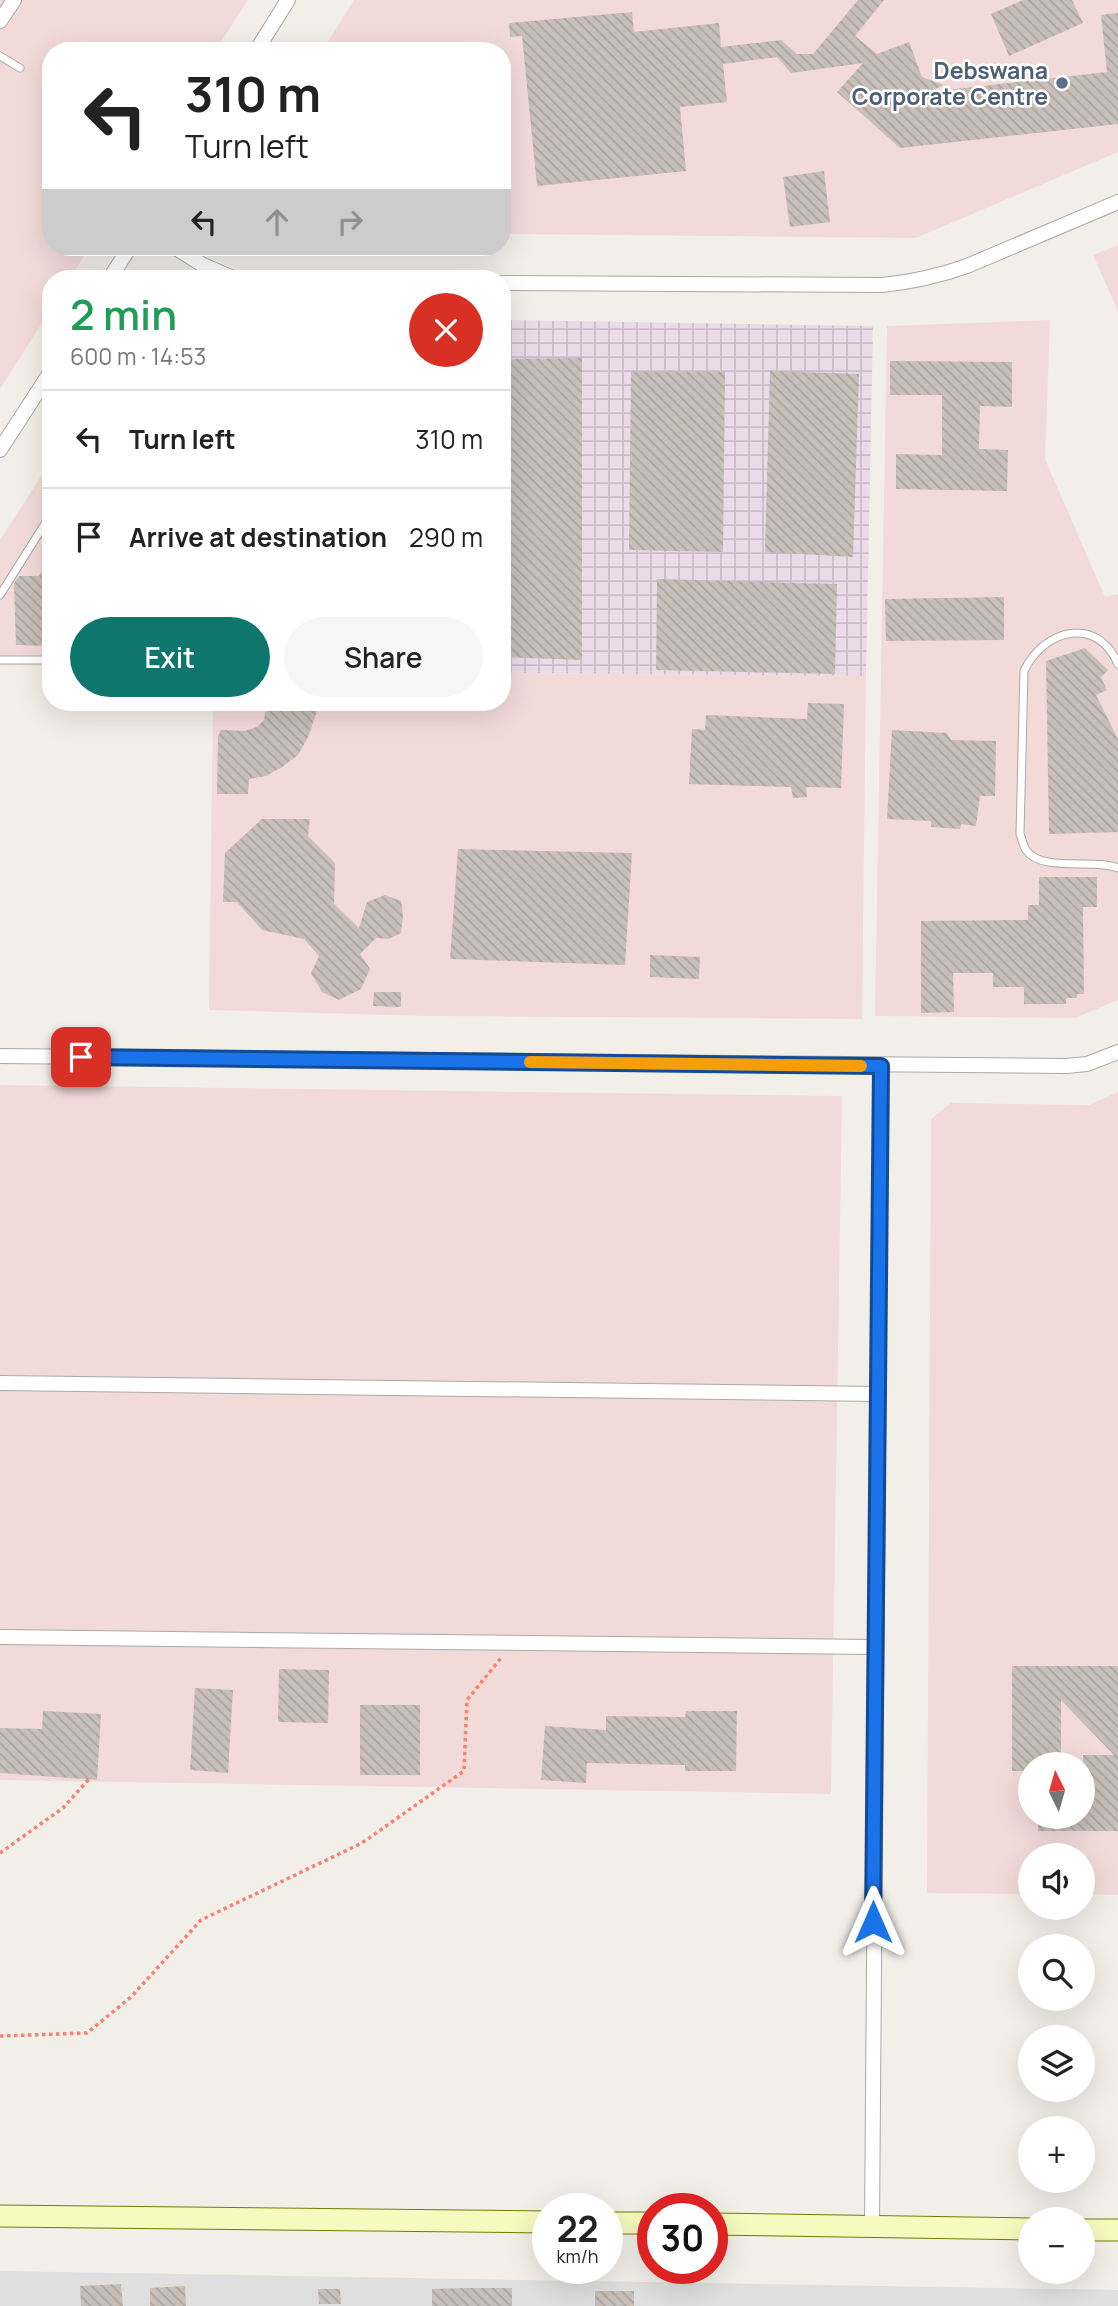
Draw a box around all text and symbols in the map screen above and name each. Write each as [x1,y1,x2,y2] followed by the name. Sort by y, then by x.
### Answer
[852,54,1048,112] place label: Debswana Corporate Centre
[185,60,321,127] text: 310 m
[70,70,161,161] icon: left
[1054,75,1070,91] marker: Debswana Corporate Centre
[185,124,309,168] text: Turn left
[185,203,223,241] icon: left
[258,203,296,241] icon: ahead
[331,203,369,241] icon: right
[70,285,177,343] text: 2 min
[409,293,483,367] button: close
[70,340,206,372] text: 600 m · 14:53
[70,420,108,458] icon: left
[129,421,236,457] text: Turn left
[415,421,483,457] text: 310 m
[70,518,108,556] icon: arrive
[129,519,387,555] text: Arrive at destination
[409,519,483,555] text: 290 m
[70,617,270,697] button: Exit
[284,617,483,697] button: Share
[51,1027,111,1087] pin
[62,1038,100,1076] icon: arrive
[1018,1752,1096,1829] north arrow
[1018,1752,1095,2284] map controls
[1018,1843,1095,1920] button: sound
[836,1885,910,1959] position arrow
[1018,1934,1095,2011] button: search
[1018,2025,1095,2102] button: layers
[1018,2116,1095,2193] button: +
[637,2193,728,2284] speed limit sign: 30
[557,2205,598,2253] text: 22
[1018,2207,1095,2284] button: −
[557,2244,598,2268] text: km/h

